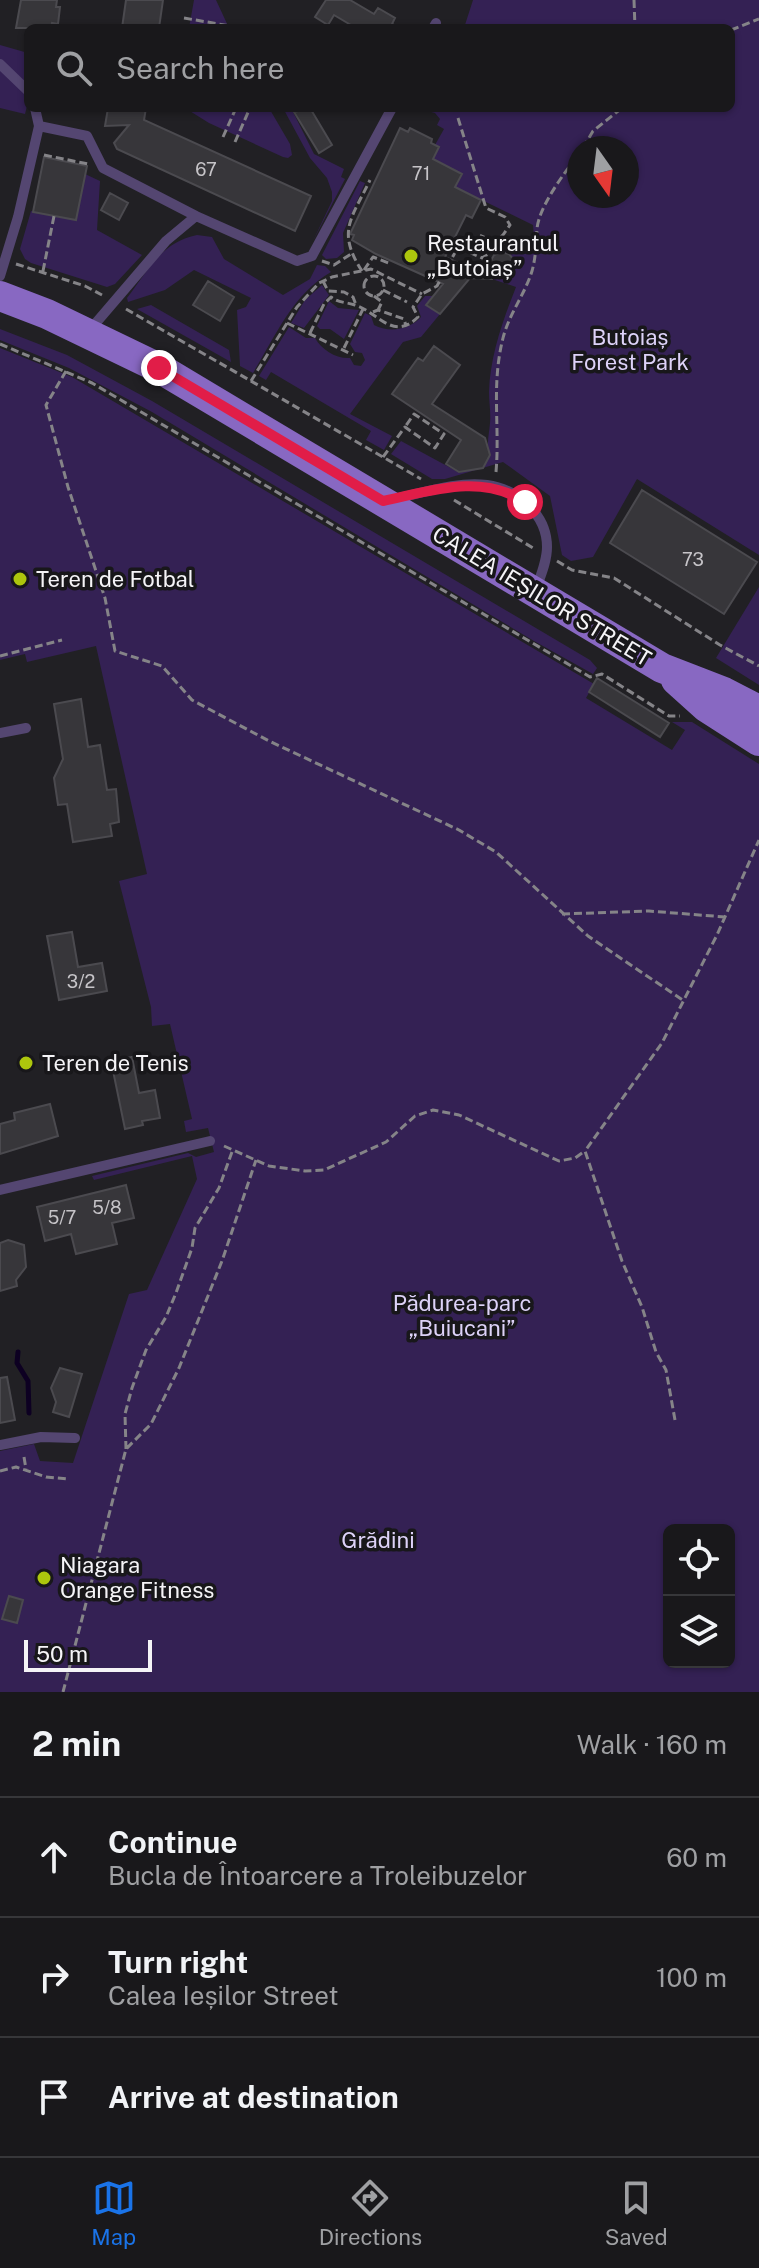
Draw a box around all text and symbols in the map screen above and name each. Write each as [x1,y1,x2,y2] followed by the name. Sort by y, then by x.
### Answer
[24,24,735,112] search box
[52,46,96,90] icon: search
[116,50,284,86] text: Search here
[567,136,639,208] north arrow
[195,159,217,180] house number: 67
[412,163,430,184] house number: 71
[427,230,559,281] place label: Restaurantul „Butoiaș”
[402,247,420,265] marker: Restaurantul „Butoiaș”
[571,324,689,375] park label: Butoiaș Forest Park
[141,350,177,386] route end
[507,484,543,520] route start
[428,520,656,672] street label: CALEA IEȘILOR STREET
[682,549,704,570] house number: 73
[36,566,194,592] place label: Teren de Fotbal
[11,570,29,588] marker: Teren de Fotbal
[67,971,95,992] house number: 3/2
[42,1050,189,1076] place label: Teren de Tenis
[17,1054,35,1072] marker: Teren de Tenis
[92,1197,122,1218] house number: 5/8
[48,1207,76,1228] house number: 5/7
[393,1290,531,1341] park label: Pădurea-parc „Buiucani”
[663,1524,735,1668] map controls
[663,1524,735,1596] button: locate
[341,1527,415,1553] park label: Grădini
[60,1552,214,1603] place label: Niagara Orange Fitness
[35,1569,53,1587] marker: Niagara Orange Fitness
[663,1596,735,1668] button: layers
[24,1636,152,1672] scale bar
[36,1641,88,1667] text: 50 m
[32,1724,121,1764] text: 2 min
[577,1729,727,1760] text: Walk · 160 m
[108,1824,238,1860] text: Continue
[32,1835,76,1879] icon: ahead
[666,1842,727,1873] text: 60 m
[108,1860,527,1891] text: Bucla de Întoarcere a Troleibuzelor
[108,1944,248,1980] text: Turn right
[32,1955,76,1999] icon: right
[656,1962,727,1993] text: 100 m
[108,1980,339,2011] text: Calea Ieșilor Street
[32,2075,76,2119] icon: arrive
[108,2079,399,2115] text: Arrive at destination
[91,2176,136,2250] tab: Map
[319,2176,422,2250] tab: Directions
[605,2176,668,2250] tab: Saved

